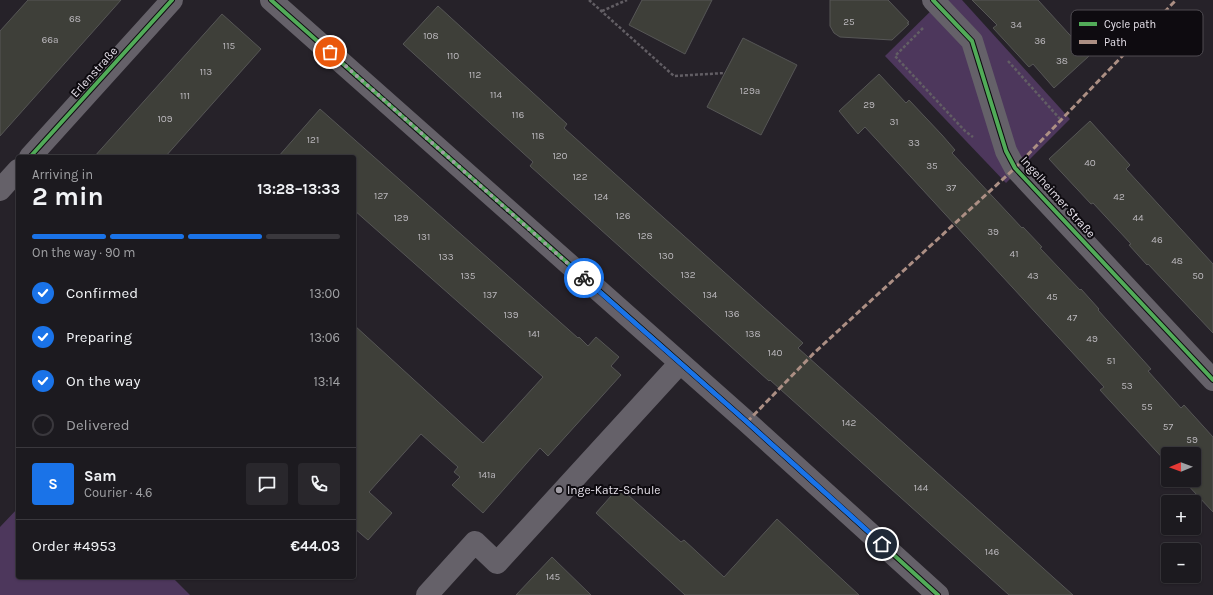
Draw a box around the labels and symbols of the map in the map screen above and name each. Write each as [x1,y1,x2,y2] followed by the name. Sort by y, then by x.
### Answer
[1071,10,1203,56] legend
[69,13,81,25] house number: 68
[843,16,855,28] house number: 25
[1104,18,1156,31] text: Cycle path
[1010,19,1022,31] house number: 34
[423,30,439,42] house number: 108
[42,34,58,46] house number: 66a
[313,35,347,69] pin
[1034,35,1046,47] house number: 36
[1104,36,1127,49] text: Path
[223,40,235,52] house number: 115
[68,44,120,100] street label: Erlenstraße
[447,50,459,62] house number: 110
[1056,55,1068,67] house number: 38
[200,66,212,78] house number: 113
[469,69,481,81] house number: 112
[740,85,760,97] house number: 129a
[490,89,503,101] house number: 114
[180,90,190,102] house number: 111
[863,99,875,111] house number: 29
[512,109,524,121] house number: 116
[157,113,173,125] house number: 109
[889,116,899,128] house number: 31
[532,130,544,142] house number: 118
[307,134,319,146] house number: 121
[908,137,920,149] house number: 33
[552,150,568,162] house number: 120
[1018,153,1098,241] street label: Ingelheimer Straße
[1084,157,1096,169] house number: 40
[926,160,938,172] house number: 35
[573,171,588,183] house number: 122
[946,182,957,194] house number: 37
[374,190,388,202] house number: 127
[594,191,609,203] house number: 124
[1113,191,1125,203] house number: 42
[616,210,631,222] house number: 126
[394,212,409,224] house number: 129
[1132,212,1144,224] house number: 44
[987,226,999,238] house number: 39
[637,230,653,242] house number: 128
[418,231,430,243] house number: 131
[1151,234,1163,246] house number: 46
[1010,248,1018,260] house number: 41
[658,250,674,262] house number: 130
[438,251,454,263] house number: 133
[1171,255,1183,267] house number: 48
[564,258,604,298] courier
[680,269,696,281] house number: 132
[461,270,476,282] house number: 135
[1027,270,1039,282] house number: 43
[1192,270,1204,282] house number: 50
[483,289,497,301] house number: 137
[703,289,718,301] house number: 134
[1046,291,1058,303] house number: 45
[725,308,740,320] house number: 136
[503,309,519,321] house number: 139
[1067,312,1077,324] house number: 47
[528,328,540,340] house number: 141
[745,328,761,340] house number: 138
[1086,333,1098,345] house number: 49
[768,347,782,359] house number: 140
[1107,355,1115,367] house number: 51
[1121,380,1133,392] house number: 53
[1141,401,1153,413] house number: 55
[842,417,857,429] house number: 142
[1163,421,1173,433] house number: 57
[1186,434,1198,446] house number: 59
[1161,447,1201,487] north arrow
[478,469,496,481] house number: 141a
[914,482,929,494] house number: 144
[567,483,660,497] place label: Inge-Katz-Schule
[554,485,564,495] marker: Inge-Katz-Schule
[865,527,899,561] pin
[985,546,1000,558] house number: 146
[546,571,561,583] house number: 145

